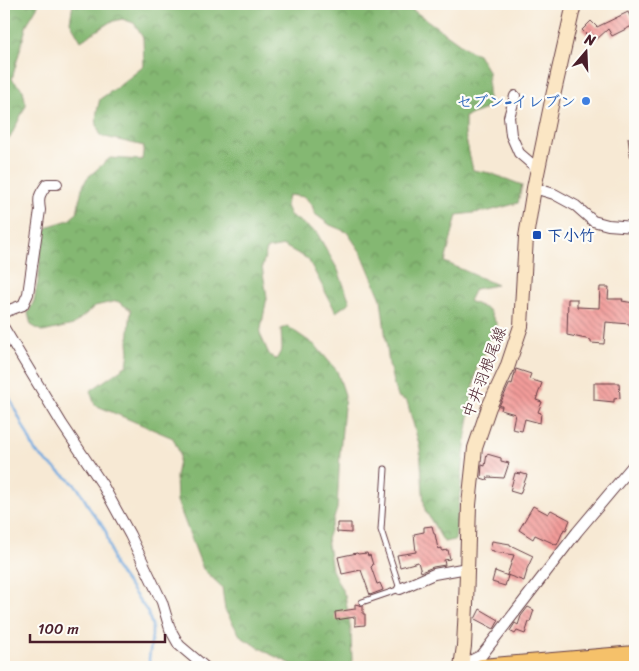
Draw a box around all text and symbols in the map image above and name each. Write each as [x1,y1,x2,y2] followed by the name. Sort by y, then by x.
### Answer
[580,26,599,54] text: N
[562,28,612,78] north arrow
[457,87,576,116] place label: セブン-イレブン
[580,95,592,107] marker: セブン-イレブン
[547,221,595,250] place label: 下小竹
[531,229,543,241] marker: 下小竹
[453,322,515,422] street label: 中井羽根尾線
[30,611,165,643] scale bar
[38,616,79,642] text: 100 m

